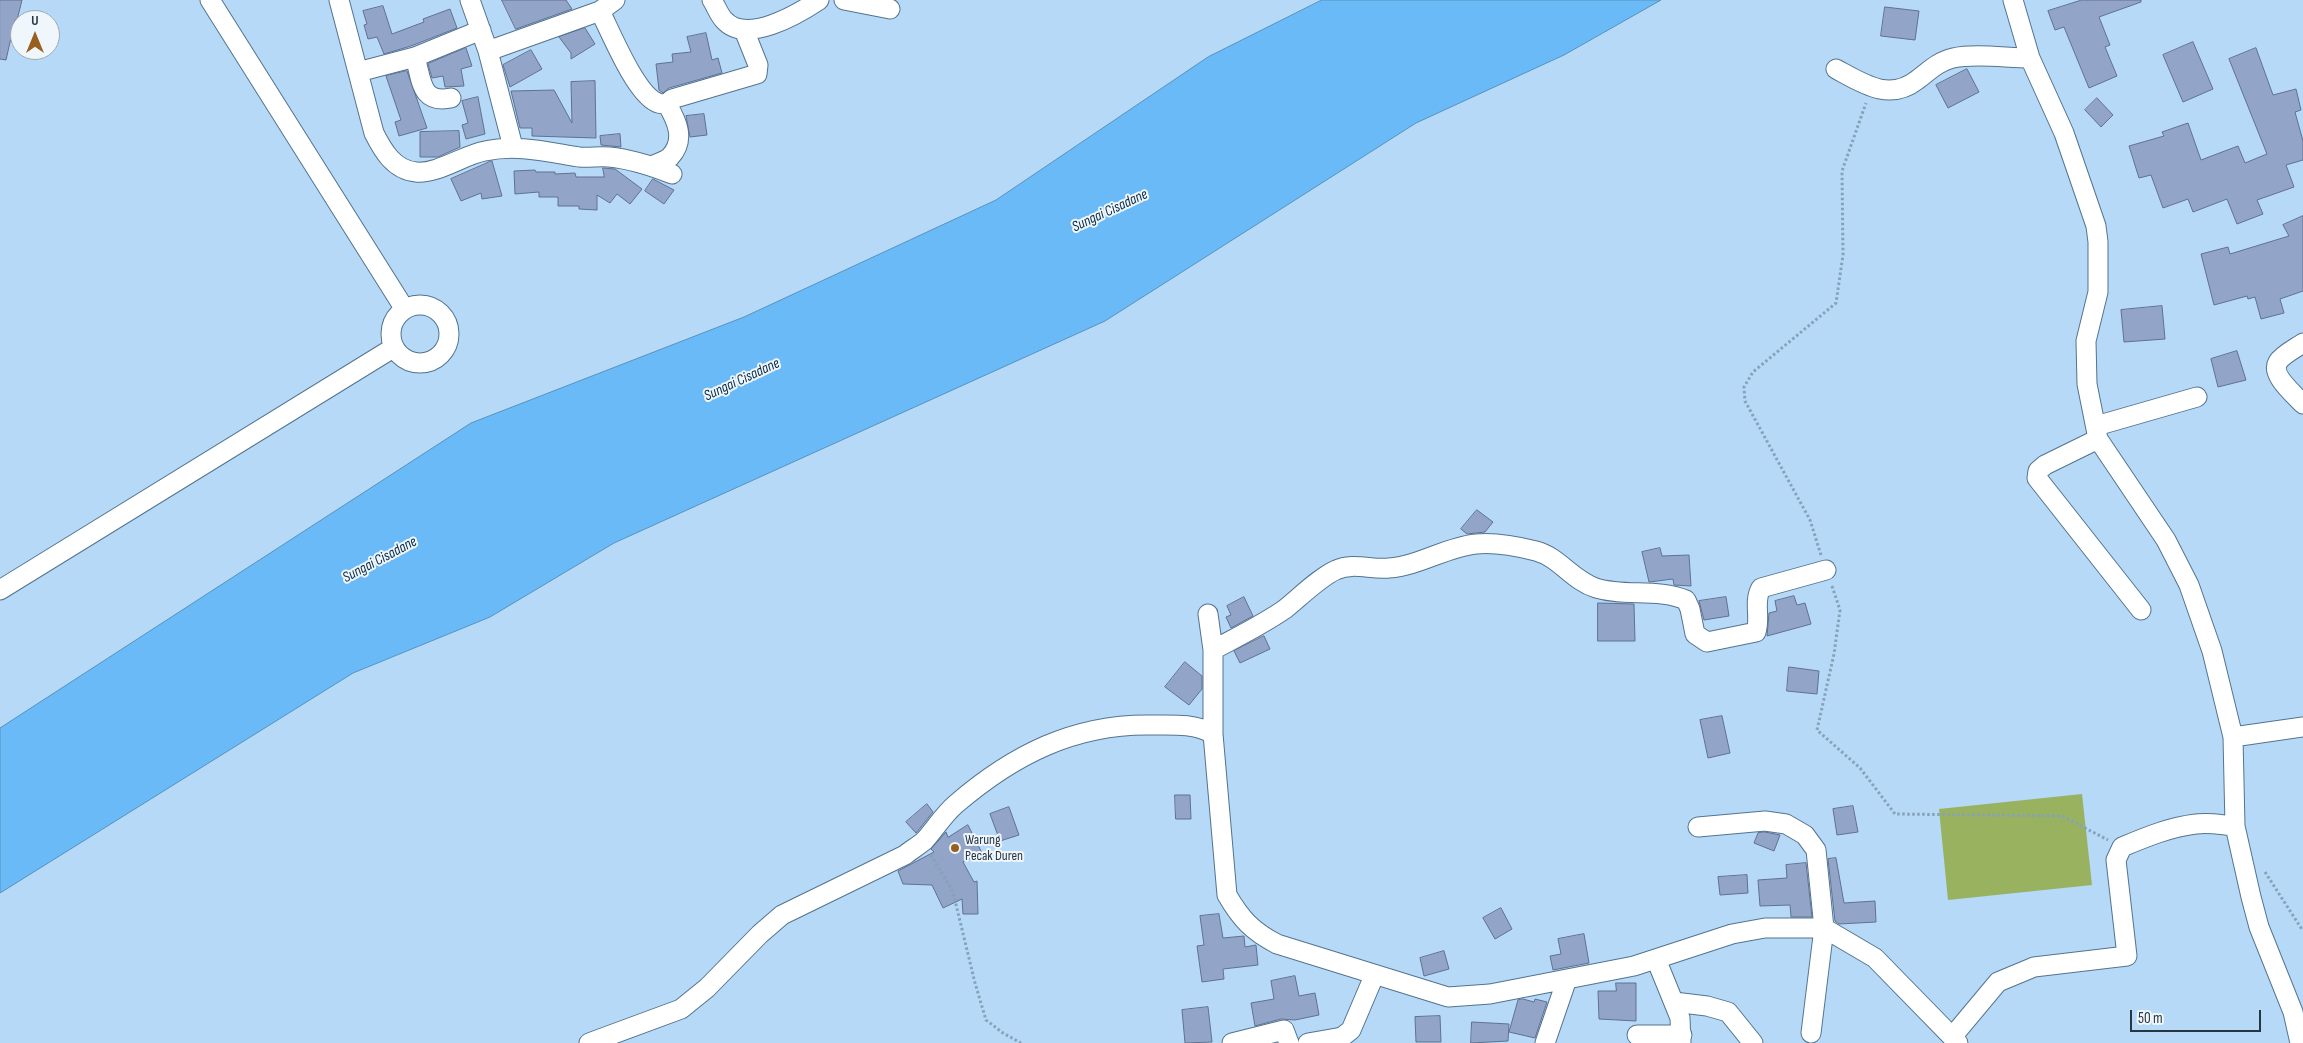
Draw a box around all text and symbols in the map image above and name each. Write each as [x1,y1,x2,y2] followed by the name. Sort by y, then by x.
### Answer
[10,10,60,60] north arrow
[31,12,39,29] text: U
[1069,186,1151,236] water label: Sungai Cisadane
[701,355,783,405] water label: Sungai Cisadane
[340,533,420,587] water label: Sungai Cisadane
[965,832,1023,864] place label: Warung Pecak Duren
[949,842,961,854] marker: Warung Pecak Duren
[2133,1000,2264,1032] scale bar
[2138,1009,2163,1028] text: 50 m

